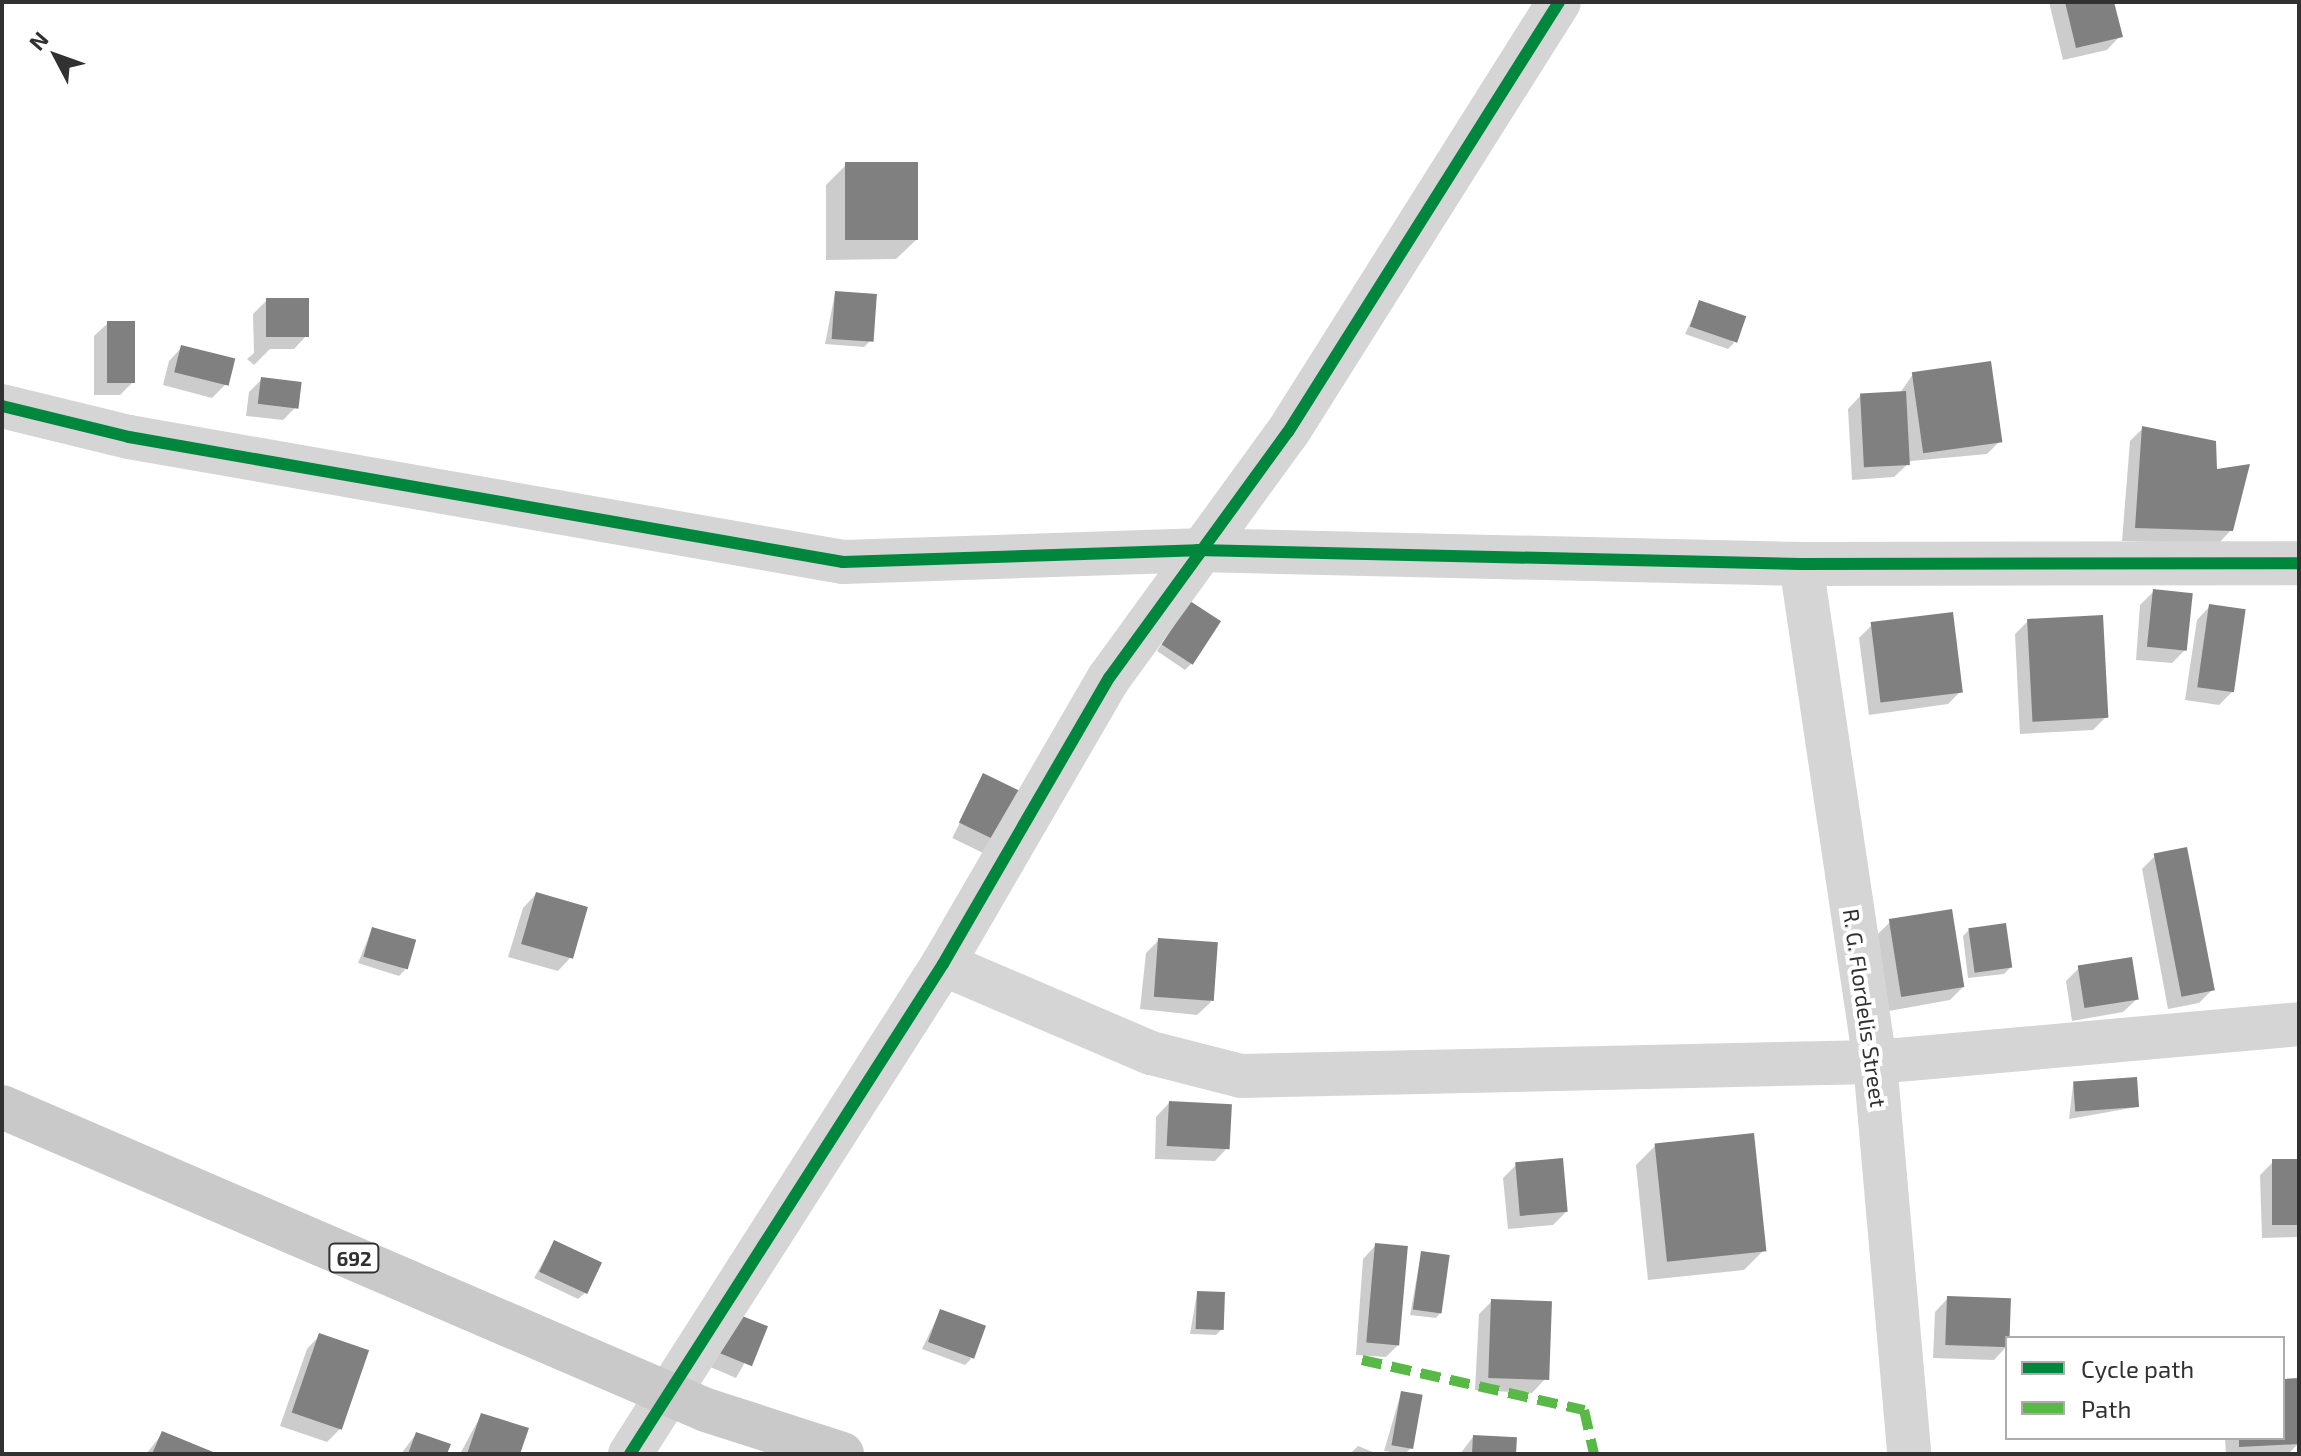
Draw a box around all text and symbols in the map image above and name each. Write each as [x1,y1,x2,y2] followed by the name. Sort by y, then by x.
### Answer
[16,16,96,96] north arrow
[23,26,53,55] text: N
[1838,907,1892,1109] street label: R. G. Flordelis Street
[328,1242,380,1274] road number: 692
[2005,1336,2285,1440] legend
[2081,1354,2194,1383] text: Cycle path
[2081,1394,2131,1423] text: Path

